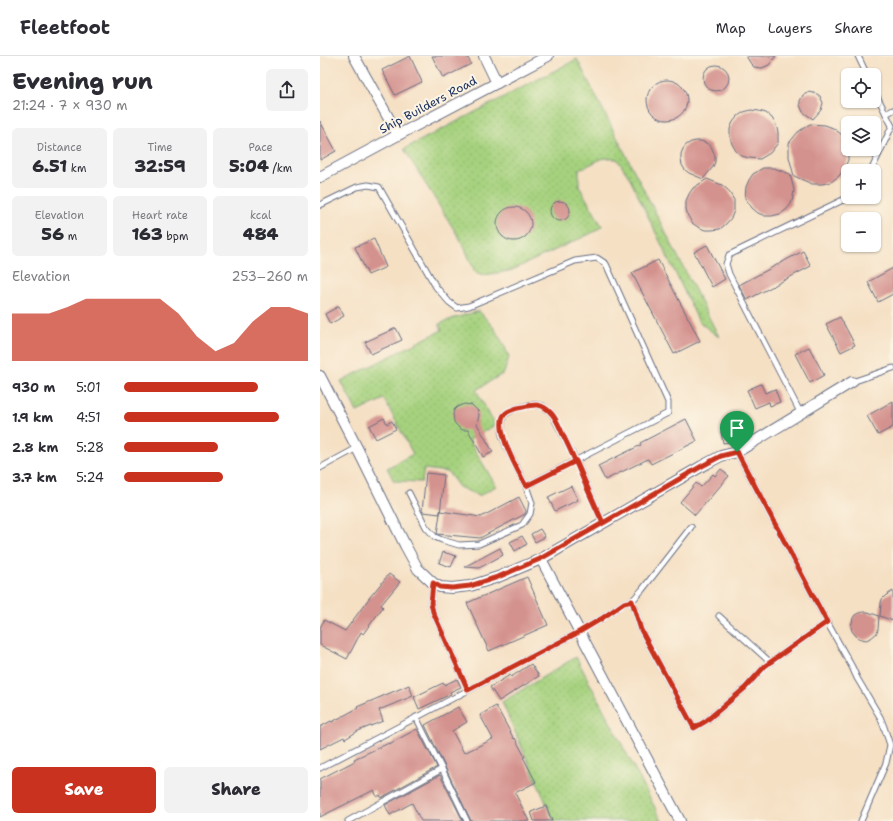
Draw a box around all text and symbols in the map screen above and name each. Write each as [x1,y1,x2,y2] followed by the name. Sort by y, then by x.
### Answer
[20,15,110,40] text: Fleetfoot
[716,19,746,37] text: Map
[768,19,812,37] text: Layers
[834,19,873,37] text: Share
[12,67,153,96] text: Evening run
[841,68,881,252] map controls
[841,68,881,108] button: locate
[266,69,308,111] button: share
[376,72,480,137] street label: Ship Builders Road
[12,97,127,114] text: 21:24 · 7 × 930 m
[841,116,881,156] button: layers
[37,140,82,155] text: Distance
[147,140,173,155] text: Time
[249,140,273,155] text: Pace
[32,155,67,177] text: 6.51
[134,155,186,177] text: 32:59
[229,155,269,177] text: 5:04
[67,161,86,176] text: km
[269,161,292,176] text: /km
[841,164,881,204] button: +
[35,208,84,223] text: Elevation
[132,208,188,223] text: Heart rate
[250,208,271,223] text: kcal
[841,212,881,252] button: −
[41,223,64,245] text: 56
[132,223,163,245] text: 163
[243,223,279,245] text: 484
[64,229,77,244] text: m
[163,229,188,244] text: bpm
[12,268,70,285] text: Elevation
[232,268,308,285] text: 253–260 m
[12,379,55,396] text: 930 m
[76,379,101,396] text: 5:01
[12,409,53,426] text: 1.9 km
[76,409,101,426] text: 4:51
[720,411,754,452] pin
[726,417,748,439] icon: arrive
[12,439,58,456] text: 2.8 km
[76,439,104,456] text: 5:28
[12,469,57,486] text: 3.7 km
[76,469,104,486] text: 5:24
[12,767,156,813] button: Save
[164,767,308,813] button: Share

